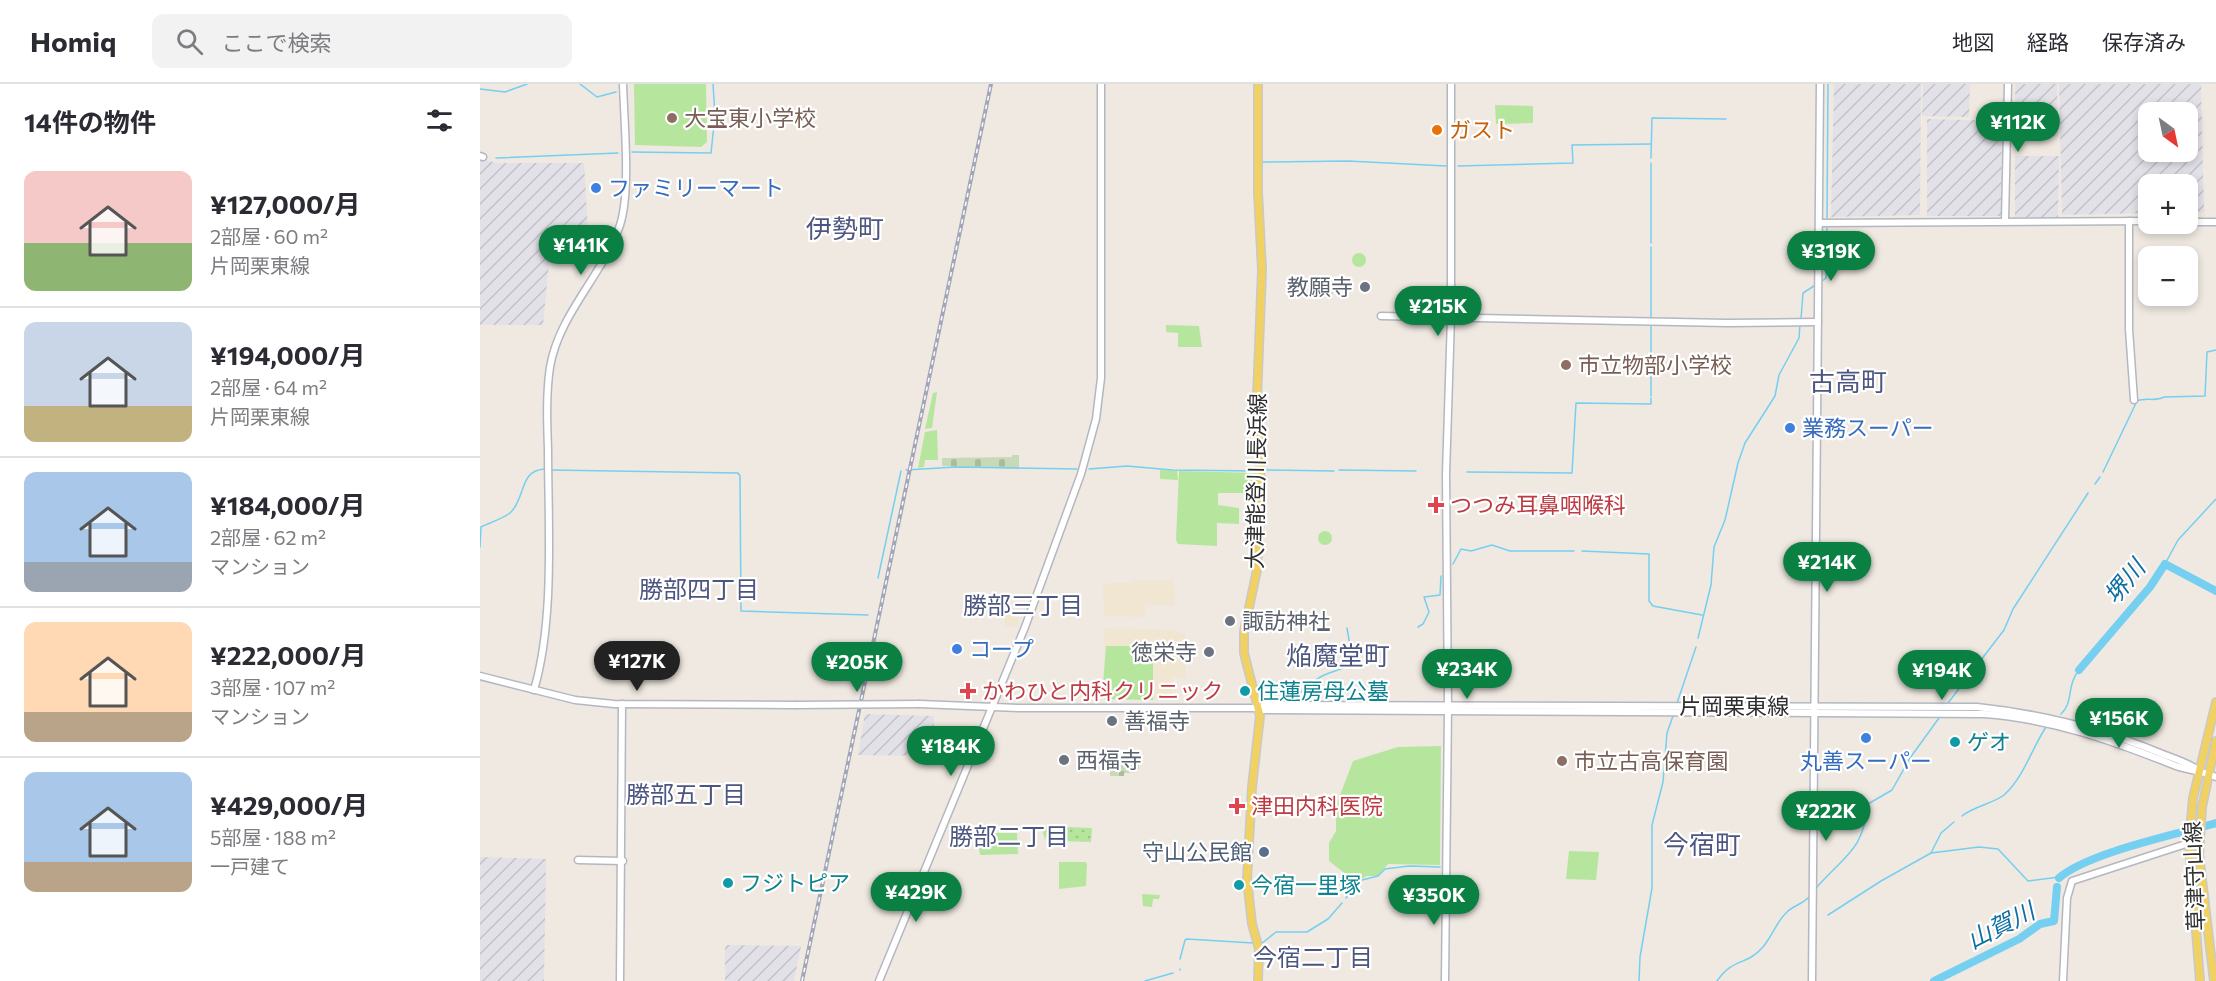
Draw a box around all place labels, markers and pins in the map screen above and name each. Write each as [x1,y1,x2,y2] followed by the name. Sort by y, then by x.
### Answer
[1976,102,2060,153] pin: ¥112K
[684,104,816,131] place label: 大宝東小学校
[665,111,679,125] marker: 大宝東小学校
[1449,116,1515,143] place label: ガスト
[1430,123,1444,137] marker: ガスト
[608,174,784,201] place label: ファミリーマート
[589,181,603,195] marker: ファミリーマート
[539,225,623,276] pin: ¥141K
[1789,231,1873,282] pin: ¥319K
[1287,273,1353,300] place label: 教願寺
[1358,280,1372,294] marker: 教願寺
[1396,286,1480,337] pin: ¥215K
[1578,351,1732,378] place label: 市立物部小学校
[1559,358,1573,372] marker: 市立物部小学校
[1802,414,1934,441] place label: 業務スーパー
[1783,421,1797,435] marker: 業務スーパー
[1450,491,1626,518] place label: つつみ耳鼻咽喉科
[1427,496,1445,514] marker: つつみ耳鼻咽喉科
[1785,542,1869,593] pin: ¥214K
[1242,607,1330,634] place label: 諏訪神社
[1223,614,1237,628] marker: 諏訪神社
[969,635,1034,662] place label: コープ
[1131,638,1197,665] place label: 徳栄寺
[595,641,679,692] pin: ¥127K
[815,642,899,693] pin: ¥205K
[950,642,964,656] marker: コープ
[1202,645,1216,659] marker: 徳栄寺
[1425,649,1509,700] pin: ¥234K
[1900,650,1984,701] pin: ¥194K
[982,677,1223,704] place label: かわひと内科クリニック
[1257,677,1389,704] place label: 住蓮房母公墓
[959,682,977,700] marker: かわひと内科クリニック
[1238,684,1252,698] marker: 住蓮房母公墓
[2077,698,2161,749] pin: ¥156K
[1124,707,1190,734] place label: 善福寺
[1105,714,1119,728] marker: 善福寺
[909,726,993,777] pin: ¥184K
[1967,728,2011,755] place label: ゲオ
[1859,731,1873,745] marker: 丸善スーパー
[1948,735,1962,749] marker: ゲオ
[1076,746,1142,773] place label: 西福寺
[1574,747,1728,774] place label: 市立古高保育園
[1800,747,1932,774] place label: 丸善スーパー
[1057,753,1071,767] marker: 西福寺
[1555,754,1569,768] marker: 市立古高保育園
[1784,791,1868,842] pin: ¥222K
[1251,792,1383,819] place label: 津田内科医院
[1228,797,1246,815] marker: 津田内科医院
[1142,838,1252,865] place label: 守山公民館
[1257,845,1271,859] marker: 守山公民館
[740,869,850,896] place label: フジトピア
[1251,871,1361,898] place label: 今宿一里塚
[874,872,958,923] pin: ¥429K
[1392,875,1476,926] pin: ¥350K
[721,876,735,890] marker: フジトピア
[1232,878,1246,892] marker: 今宿一里塚

